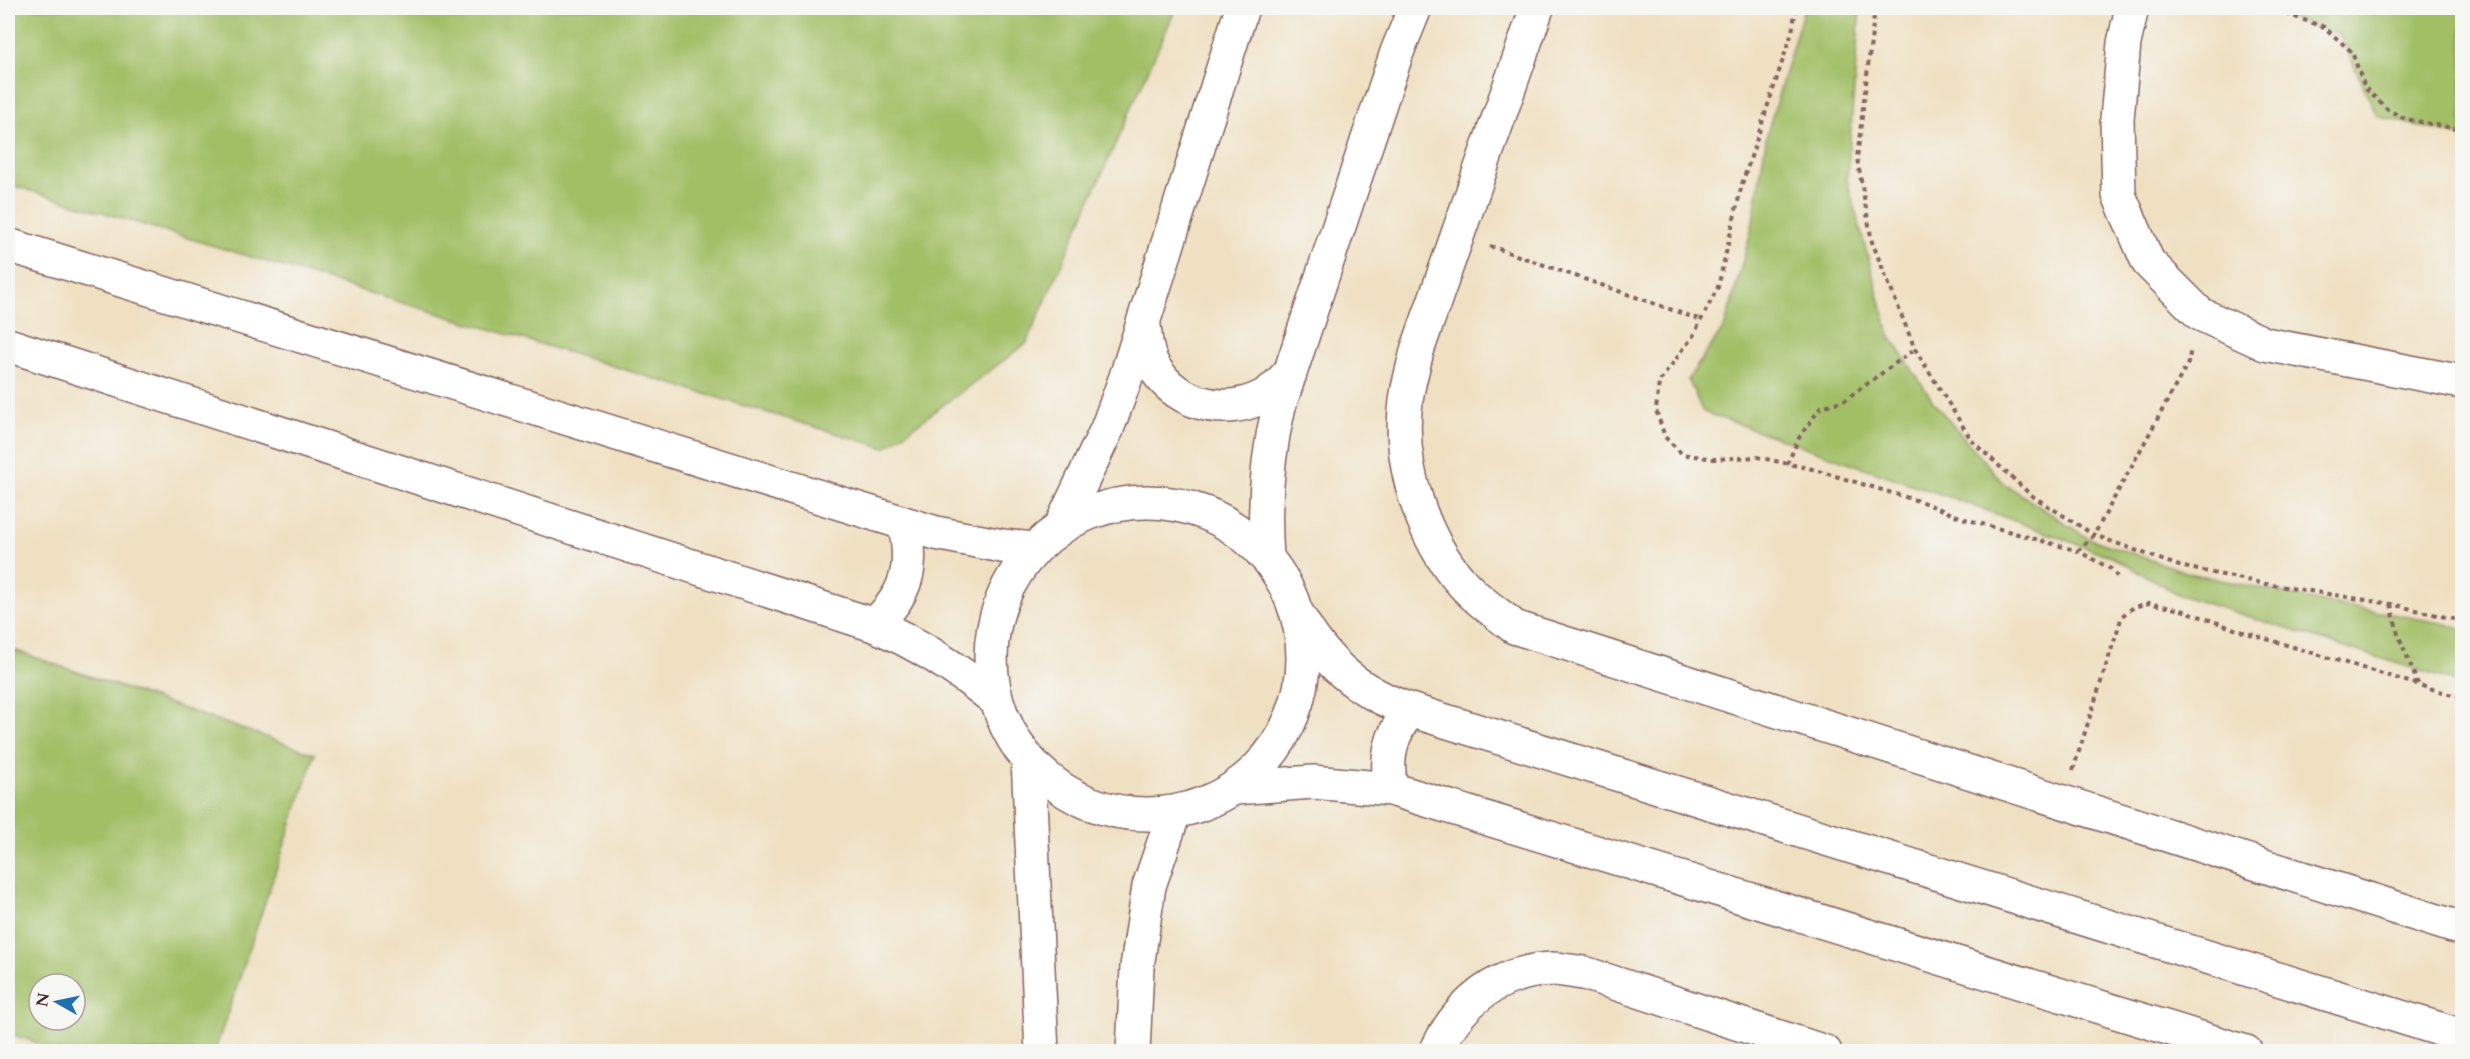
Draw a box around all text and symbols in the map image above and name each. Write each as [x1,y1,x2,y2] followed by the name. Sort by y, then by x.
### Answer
[27,972,87,1032] north arrow
[31,991,55,1008] text: N

